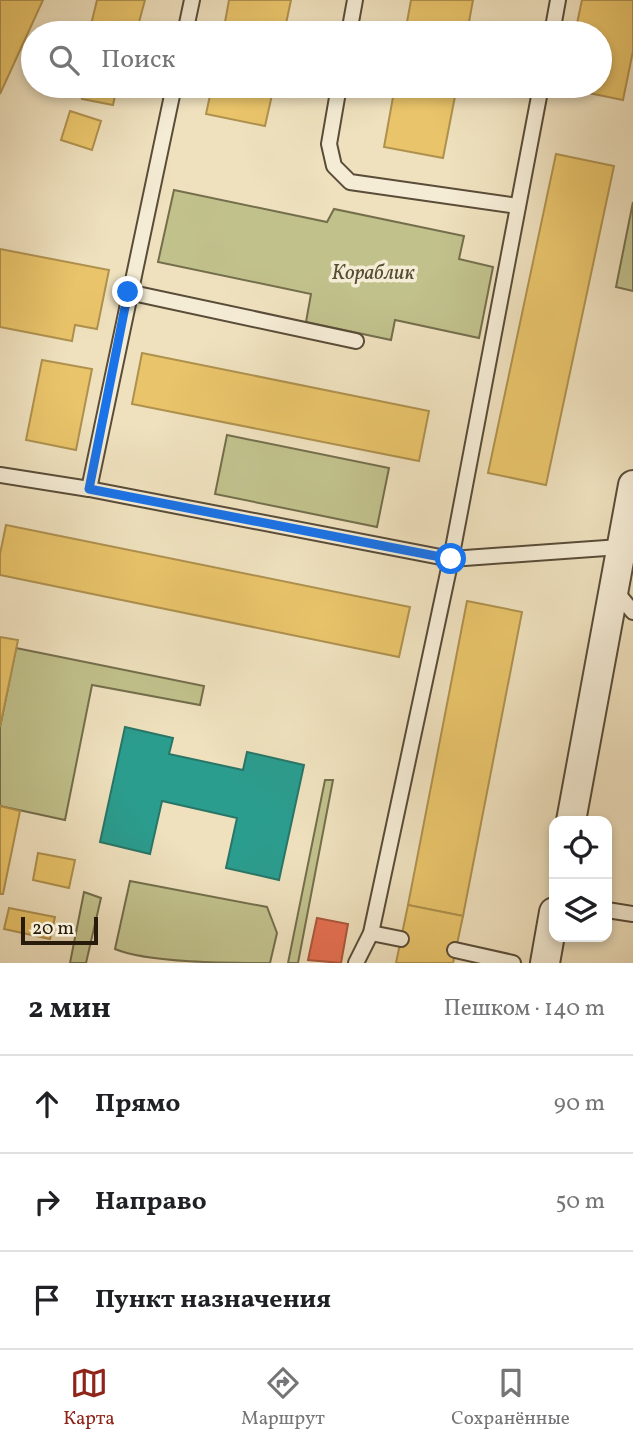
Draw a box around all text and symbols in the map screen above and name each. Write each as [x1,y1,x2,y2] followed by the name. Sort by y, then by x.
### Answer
[21,21,612,98] search box
[45,41,83,79] icon: search
[101,42,175,78] text: Поиск
[332,259,415,288] park label: Кораблик
[112,276,143,307] route end
[435,543,466,574] route start
[549,816,612,942] map controls
[549,816,612,879] button: locate
[549,879,612,942] button: layers
[21,914,98,946] scale bar
[32,916,74,942] text: 20 m
[28,988,111,1030] text: 2 мин
[444,993,605,1025] text: Пешком · 140 m
[28,1085,66,1123] icon: ahead
[95,1086,180,1122] text: Прямо
[554,1088,605,1120] text: 90 m
[28,1183,66,1221] icon: right
[95,1184,207,1220] text: Направо
[556,1186,605,1218] text: 50 m
[28,1281,66,1319] icon: arrive
[95,1282,331,1318] text: Пункт назначения
[63,1364,115,1432] tab: Карта
[241,1364,325,1432] tab: Маршрут
[451,1364,570,1432] tab: Сохранённые

